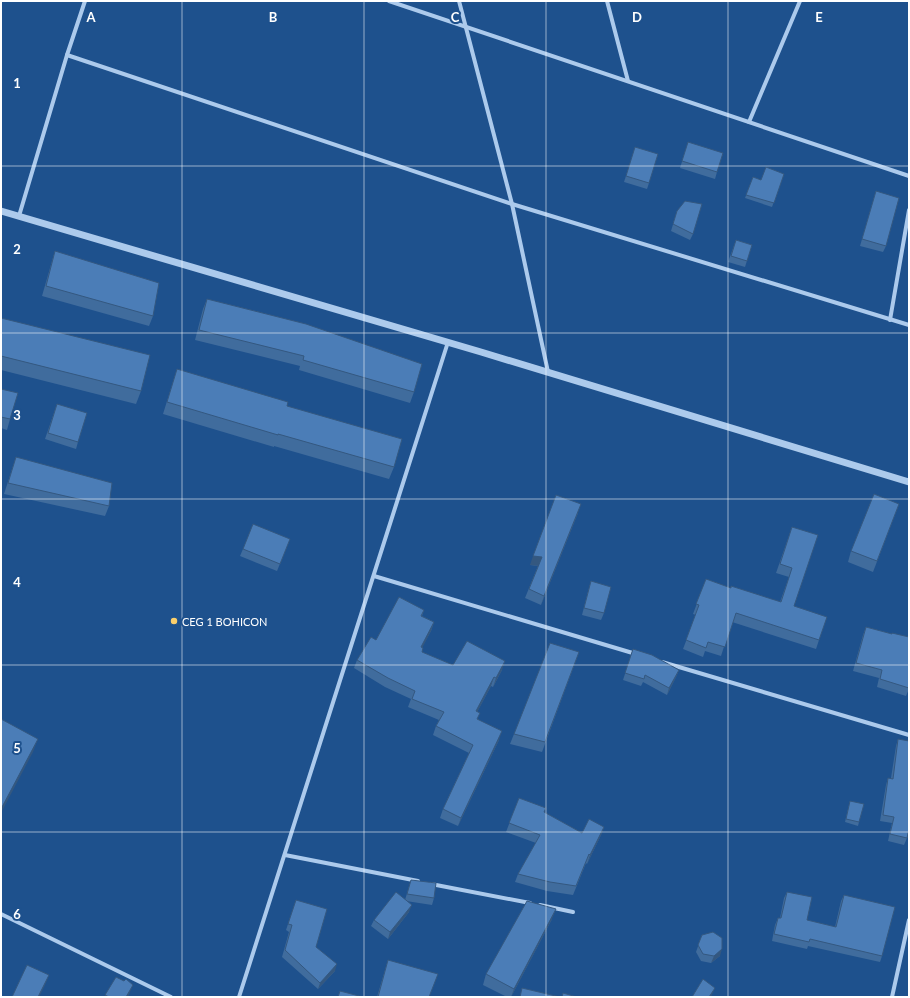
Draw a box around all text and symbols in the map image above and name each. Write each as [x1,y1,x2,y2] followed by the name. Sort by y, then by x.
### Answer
[85,9,96,25] text: A
[269,9,278,25] text: B
[451,9,460,25] text: C
[632,9,642,25] text: D
[815,9,823,25] text: E
[13,75,21,91] text: 1
[13,241,21,257] text: 2
[13,407,21,423] text: 3
[13,574,21,590] text: 4
[182,615,267,628] place label: CEG 1 BOHICON
[169,616,179,626] marker: CEG 1 BOHICON
[13,740,21,756] text: 5
[13,906,21,922] text: 6

